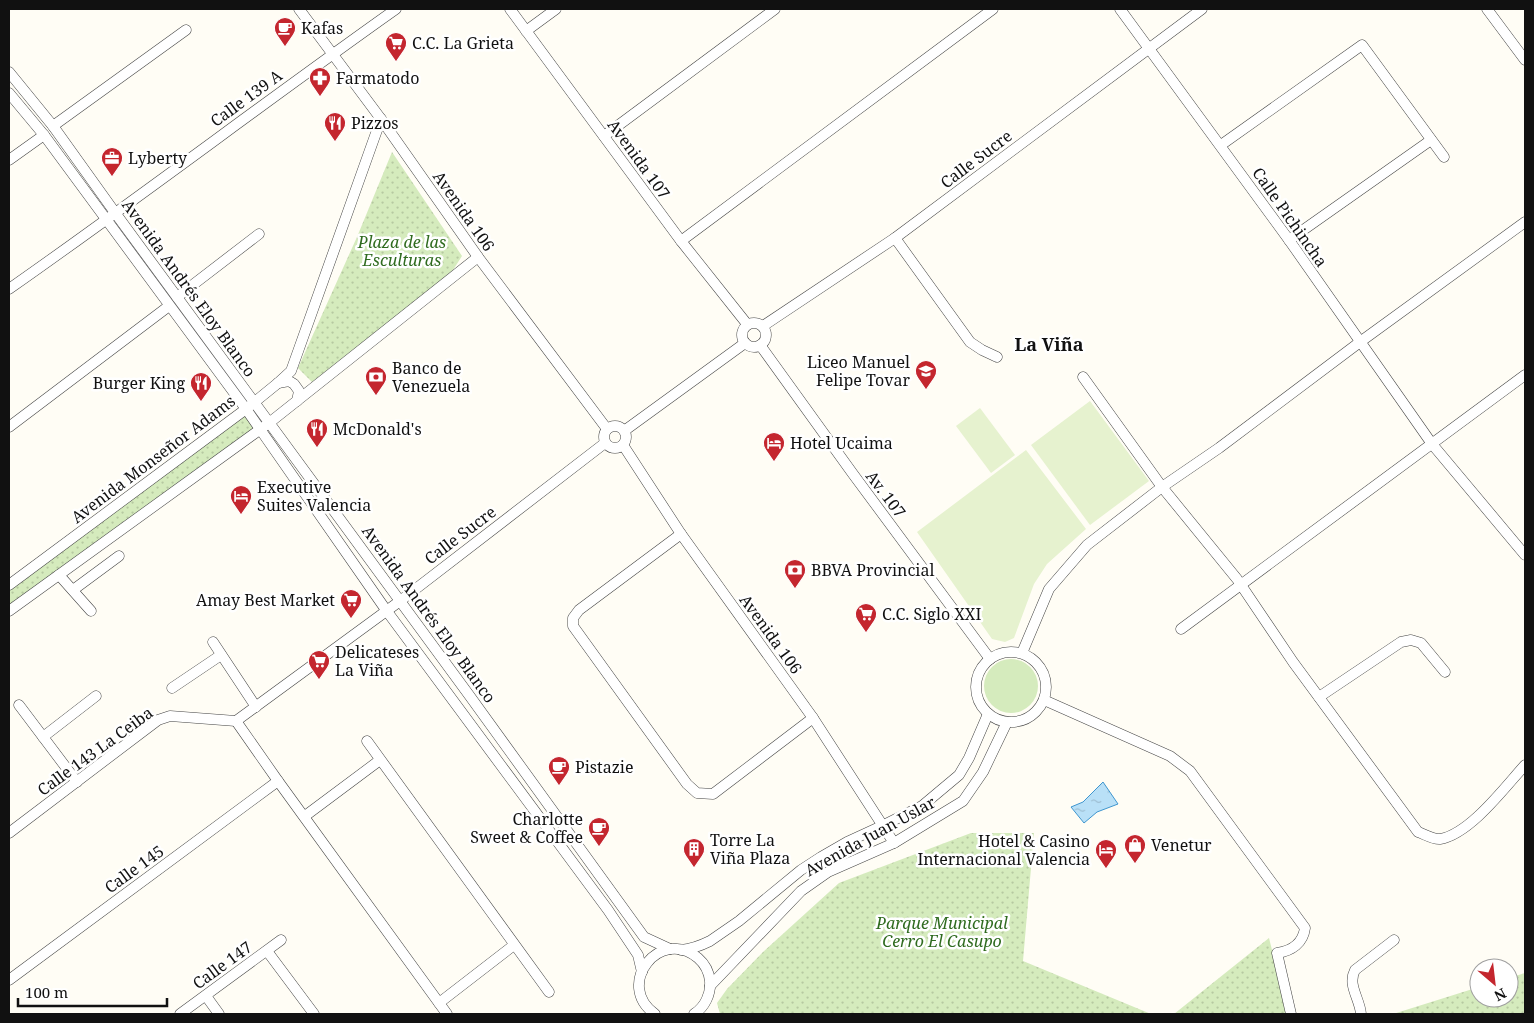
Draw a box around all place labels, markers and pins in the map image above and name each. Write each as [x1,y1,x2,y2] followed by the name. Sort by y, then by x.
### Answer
[273,16,297,47] cafe icon: Kafas
[301,17,343,39] place label: Kafas
[384,31,408,62] supermarket icon: C.C. La Grieta
[412,32,514,54] place label: C.C. La Grieta
[308,66,332,97] pharmacy icon: Farmatodo
[336,67,419,89] place label: Farmatodo
[323,111,347,142] restaurant icon: Pizzos
[351,112,399,134] place label: Pizzos
[100,146,124,177] office icon: Lyberty
[128,147,188,169] place label: Lyberty
[807,351,910,391] place label: Liceo Manuel Felipe Tovar
[392,357,470,397] place label: Banco de Venezuela
[914,359,938,390] school or university icon: Liceo Manuel Felipe Tovar
[364,365,388,396] bank icon: Banco de Venezuela
[189,371,213,402] restaurant icon: Burger King
[93,372,185,394] place label: Burger King
[305,417,329,448] restaurant icon: McDonald's
[333,418,422,440] place label: McDonald's
[762,431,786,462] hotel icon: Hotel Ucaima
[790,432,893,454] place label: Hotel Ucaima
[257,476,371,516] place label: Executive Suites Valencia
[229,484,253,515] hotel icon: Executive Suites Valencia
[783,558,807,589] bank icon: BBVA Provincial
[811,559,934,581] place label: BBVA Provincial
[339,588,363,619] supermarket icon: Amay Best Market
[196,589,335,611] place label: Amay Best Market
[854,602,878,633] supermarket icon: C.C. Siglo XXI
[882,603,981,625] place label: C.C. Siglo XXI
[335,641,419,681] place label: Delicateses La Viña
[307,649,331,680] supermarket icon: Delicateses La Viña
[547,755,571,786] cafe icon: Pistazie
[575,756,634,778] place label: Pistazie
[470,808,583,848] place label: Charlotte Sweet & Coffee
[587,816,611,847] cafe icon: Charlotte Sweet & Coffee
[710,829,790,869] place label: Torre La Viña Plaza
[917,830,1090,870] place label: Hotel & Casino Internacional Valencia
[1123,833,1147,864] shop icon: Venetur
[1151,834,1212,856] place label: Venetur
[682,837,706,868] building icon: Torre La Viña Plaza
[1094,838,1118,869] hotel icon: Hotel & Casino Internacional Valencia

